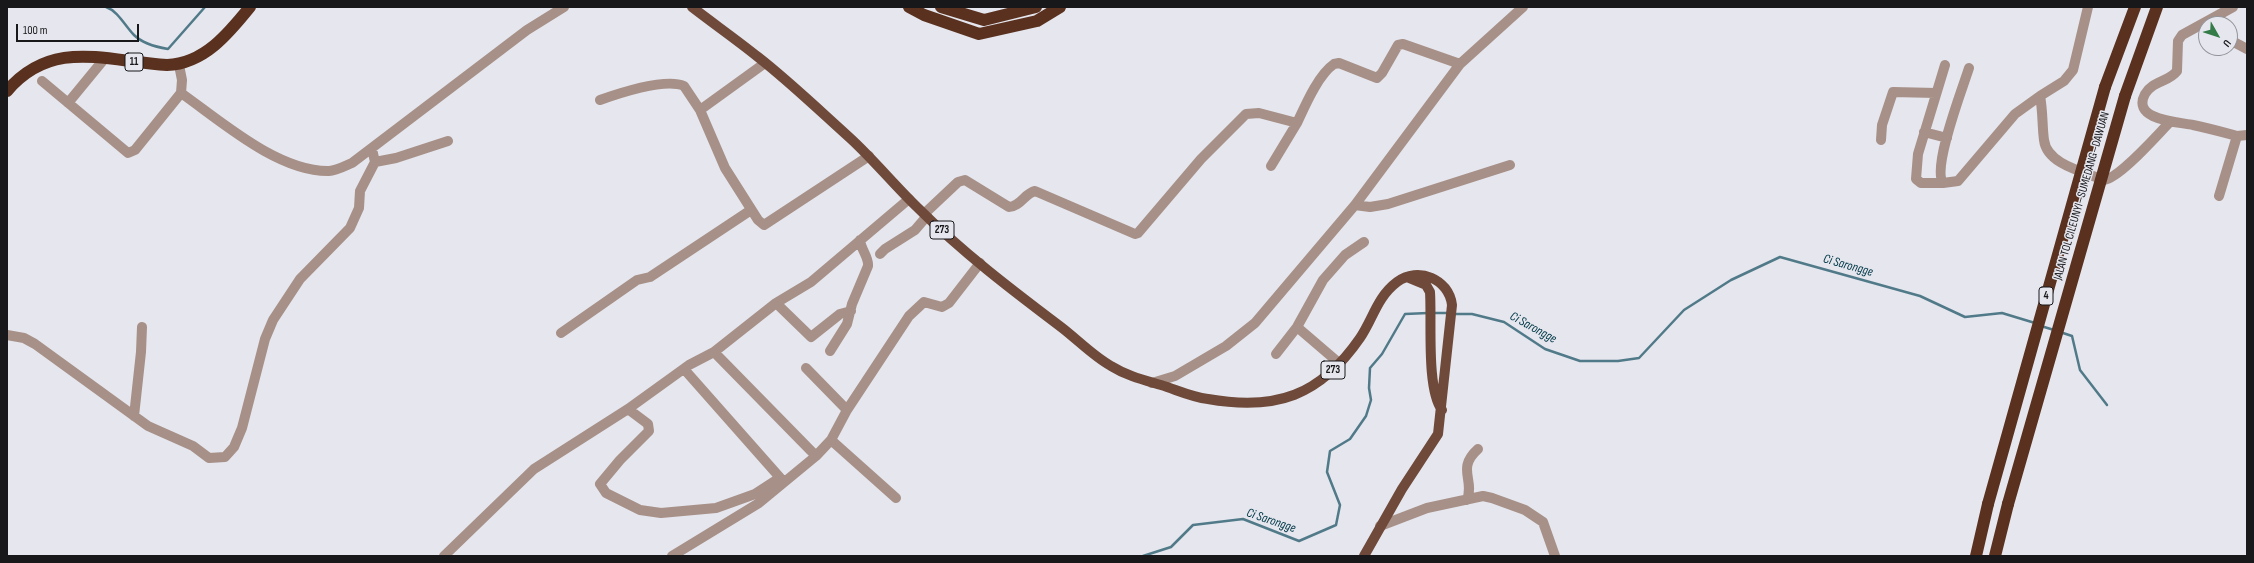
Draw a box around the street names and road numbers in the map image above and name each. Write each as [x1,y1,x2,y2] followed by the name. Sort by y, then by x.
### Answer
[125,53,143,71] road number: 11
[2051,110,2113,282] street label: JALAN TOL CILEUNYI–SUMEDANG–DAWUAN
[930,221,954,239] road number: 273
[2039,287,2053,305] road number: 4
[1321,361,1345,379] road number: 273

